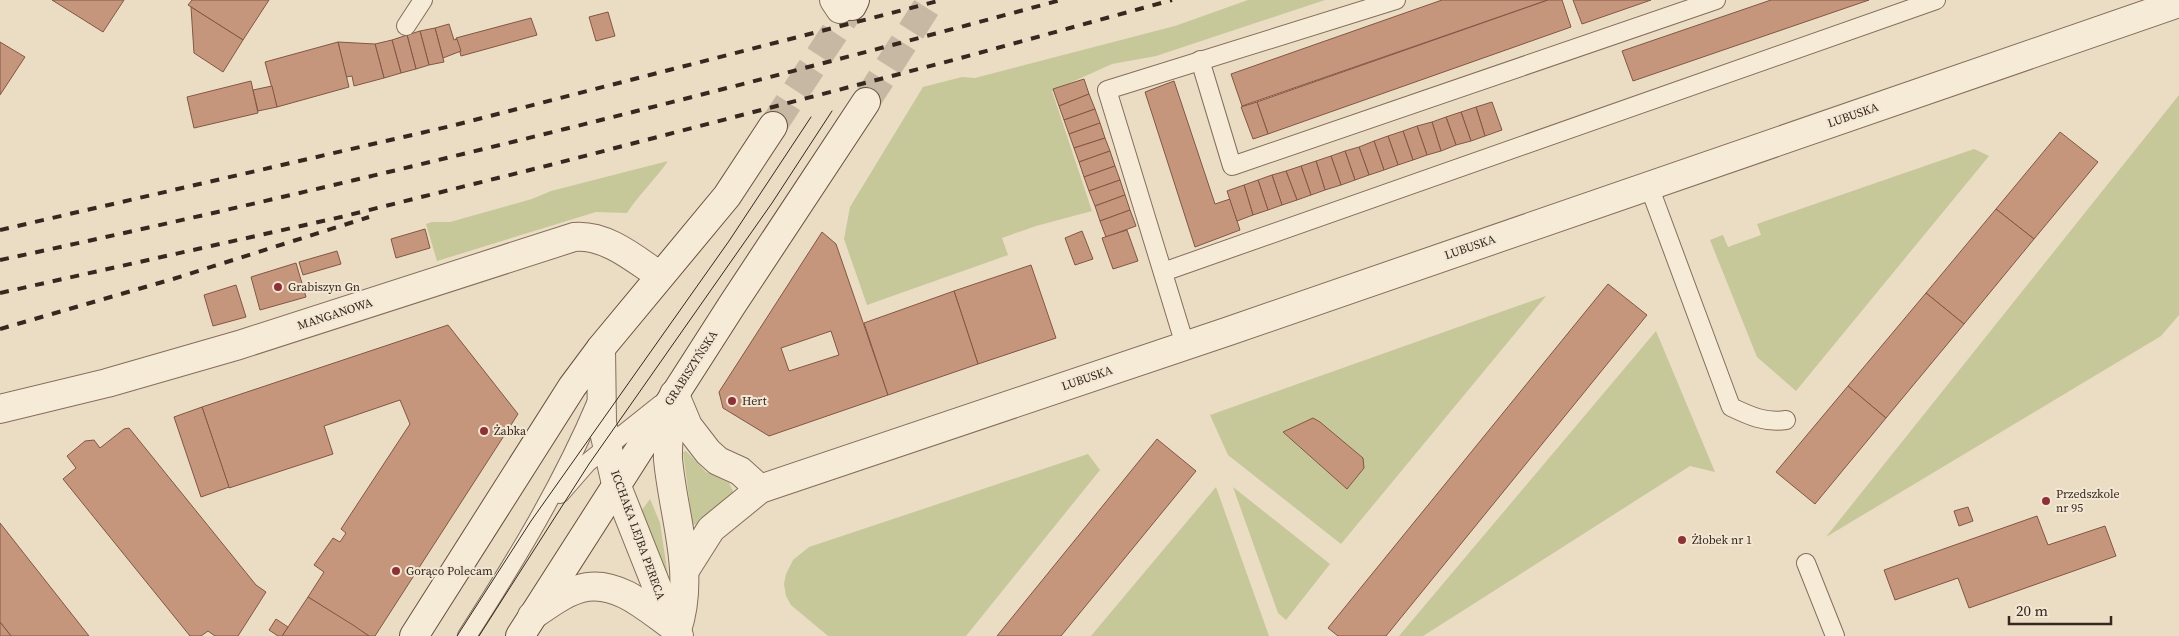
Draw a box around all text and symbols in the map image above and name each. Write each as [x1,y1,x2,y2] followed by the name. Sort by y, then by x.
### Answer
[1825,99,1881,131] street label: LUBUSKA
[1442,231,1498,263] street label: LUBUSKA
[288,279,360,295] place label: Grabiszyn Gn
[272,281,284,293] marker: Grabiszyn Gn
[295,294,375,334] street label: MANGANOWA
[661,327,721,409] street label: GRABISZYŃSKA
[1059,362,1115,394] street label: LUBUSKA
[742,393,767,409] place label: Hert
[726,395,738,407] marker: Hert
[494,423,527,439] place label: Żabka
[478,425,490,437] marker: Żabka
[607,468,669,602] street label: ICCHAKA LEJBA PERECA
[2056,486,2120,516] place label: Przedszkole nr 95
[2040,495,2052,507] marker: Przedszkole nr 95
[1692,532,1752,548] place label: Żłobek nr 1
[1676,534,1688,546] marker: Żłobek nr 1
[406,563,493,579] place label: Gorąco Polecam
[390,565,402,577] marker: Gorąco Polecam
[2009,594,2112,626] scale bar
[2016,600,2048,621] text: 20 m

